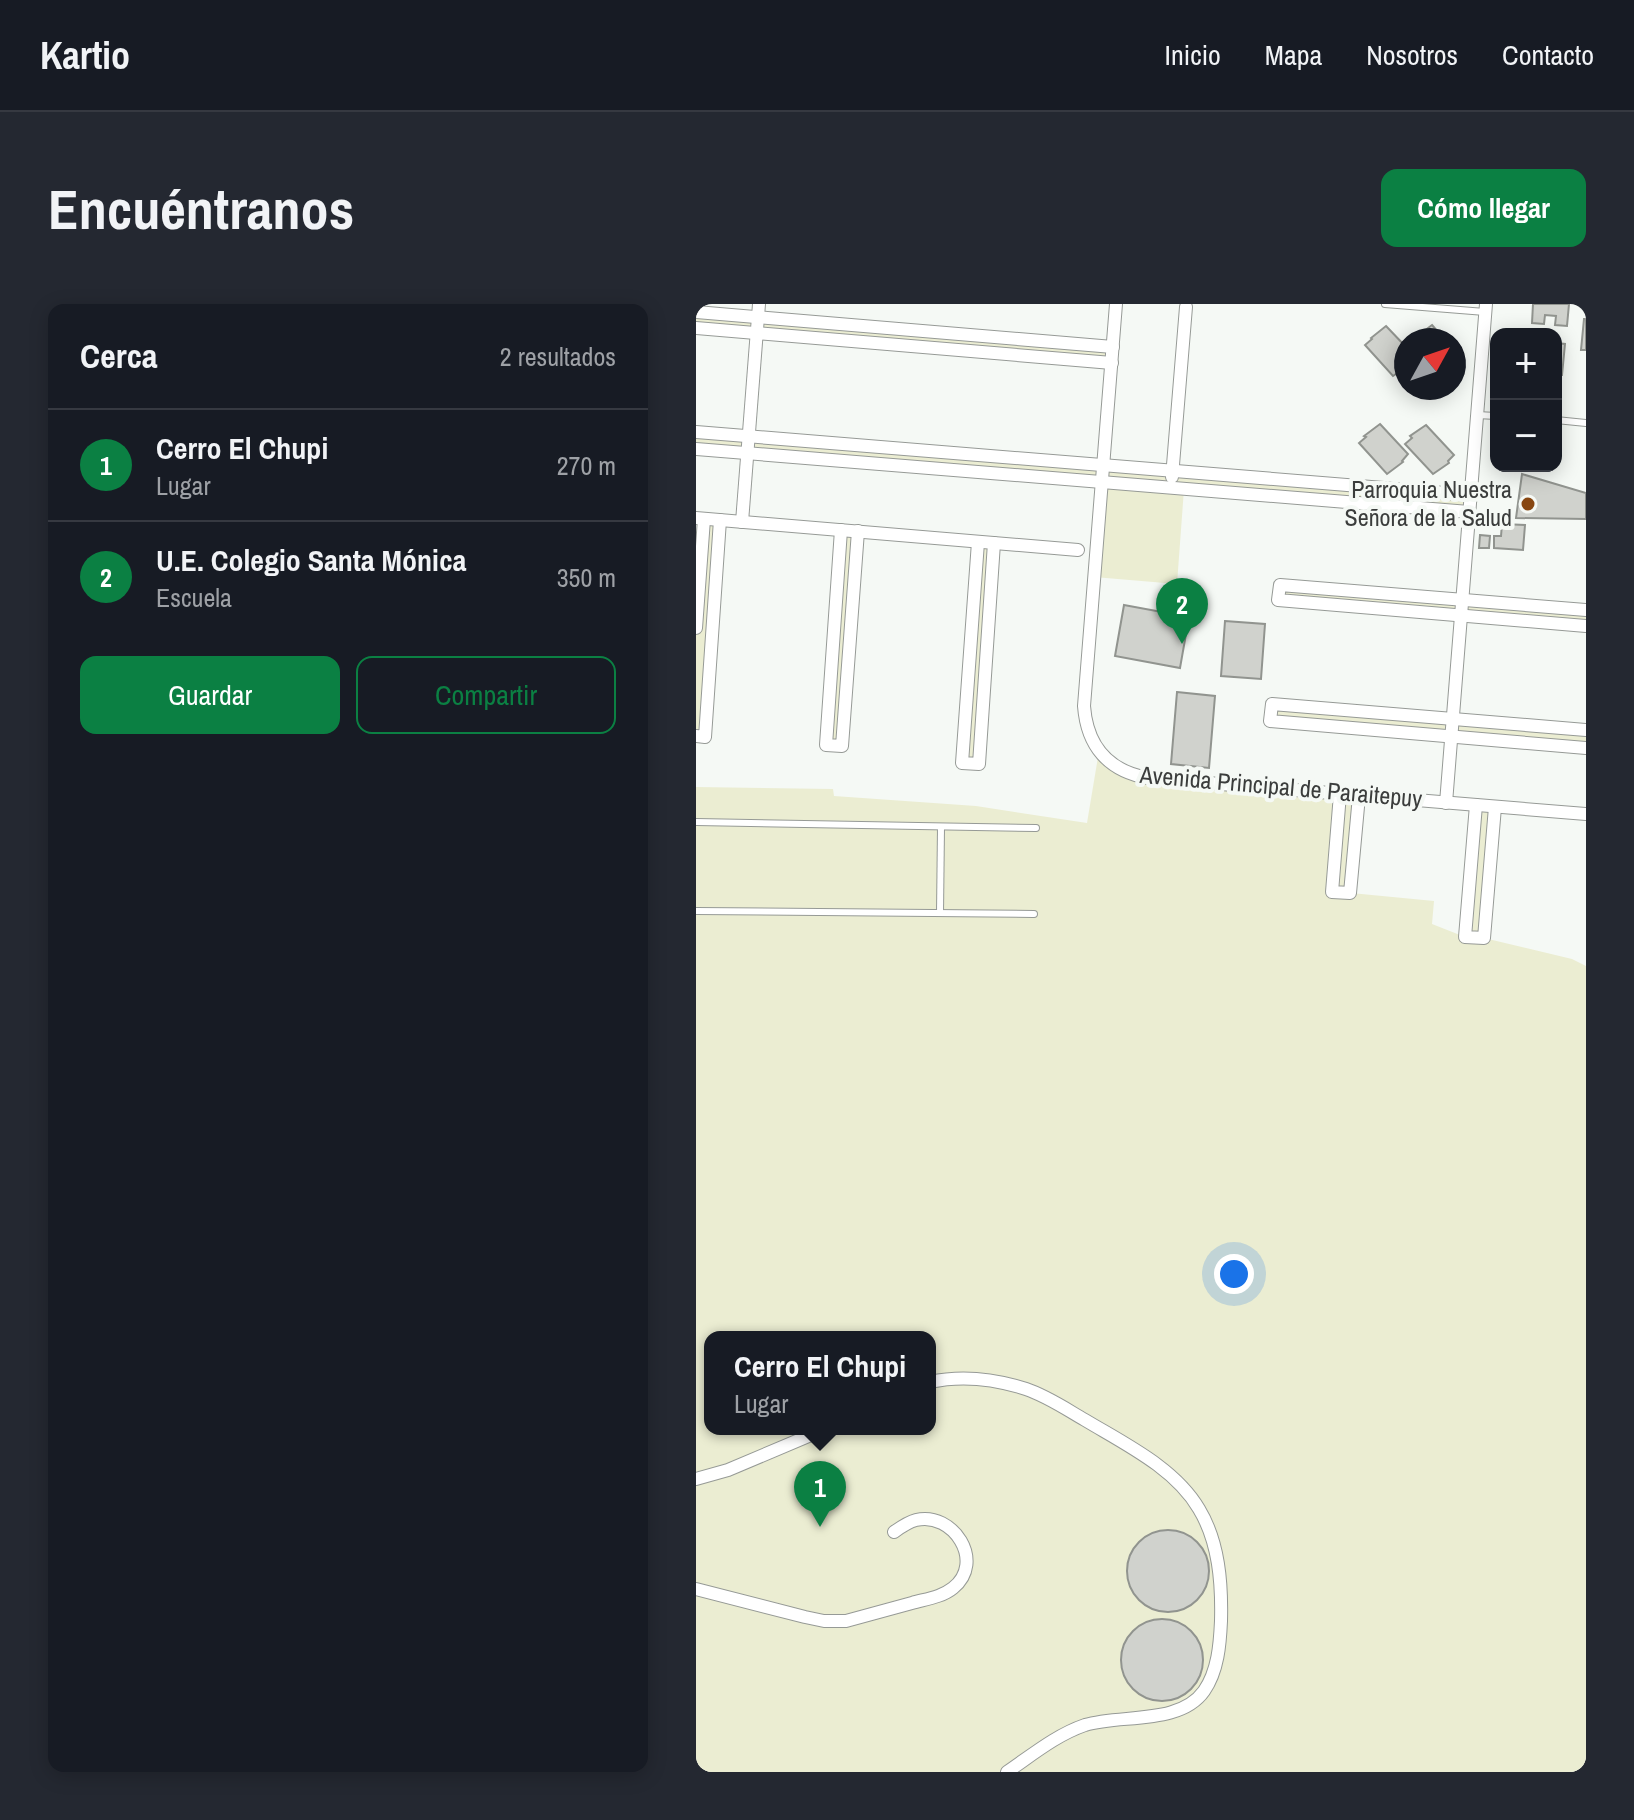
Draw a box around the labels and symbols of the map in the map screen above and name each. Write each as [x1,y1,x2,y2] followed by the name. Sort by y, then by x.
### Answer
[1394,328,1466,400] north arrow
[1345,473,1512,533] place label: Parroquia Nuestra Señora de la Salud
[1519,495,1537,513] marker: Parroquia Nuestra Señora de la Salud
[1156,578,1208,644] pin: 2
[1138,758,1424,814] street label: Avenida Principal de Paraitepuy
[1214,1254,1254,1294] your location
[794,1461,846,1527] pin: 1

